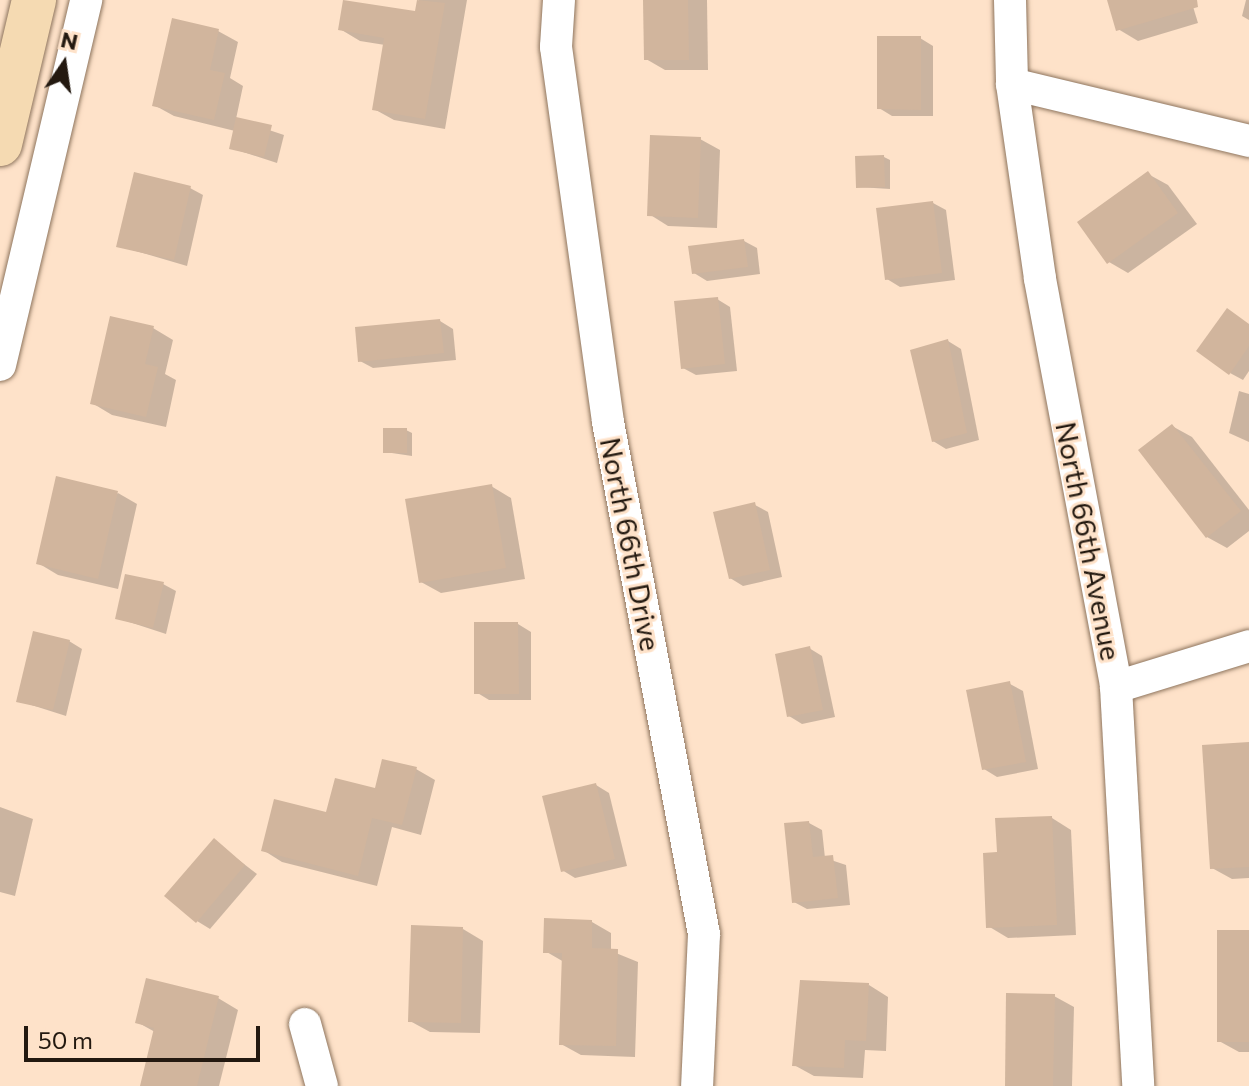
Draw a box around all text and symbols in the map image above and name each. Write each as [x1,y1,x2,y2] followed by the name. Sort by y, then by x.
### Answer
[24,24,104,104] north arrow
[58,25,81,55] text: N
[1049,419,1129,663] street label: North 66th Avenue
[594,435,668,653] street label: North 66th Drive
[28,1010,264,1060] scale bar
[38,1025,93,1054] text: 50 m

